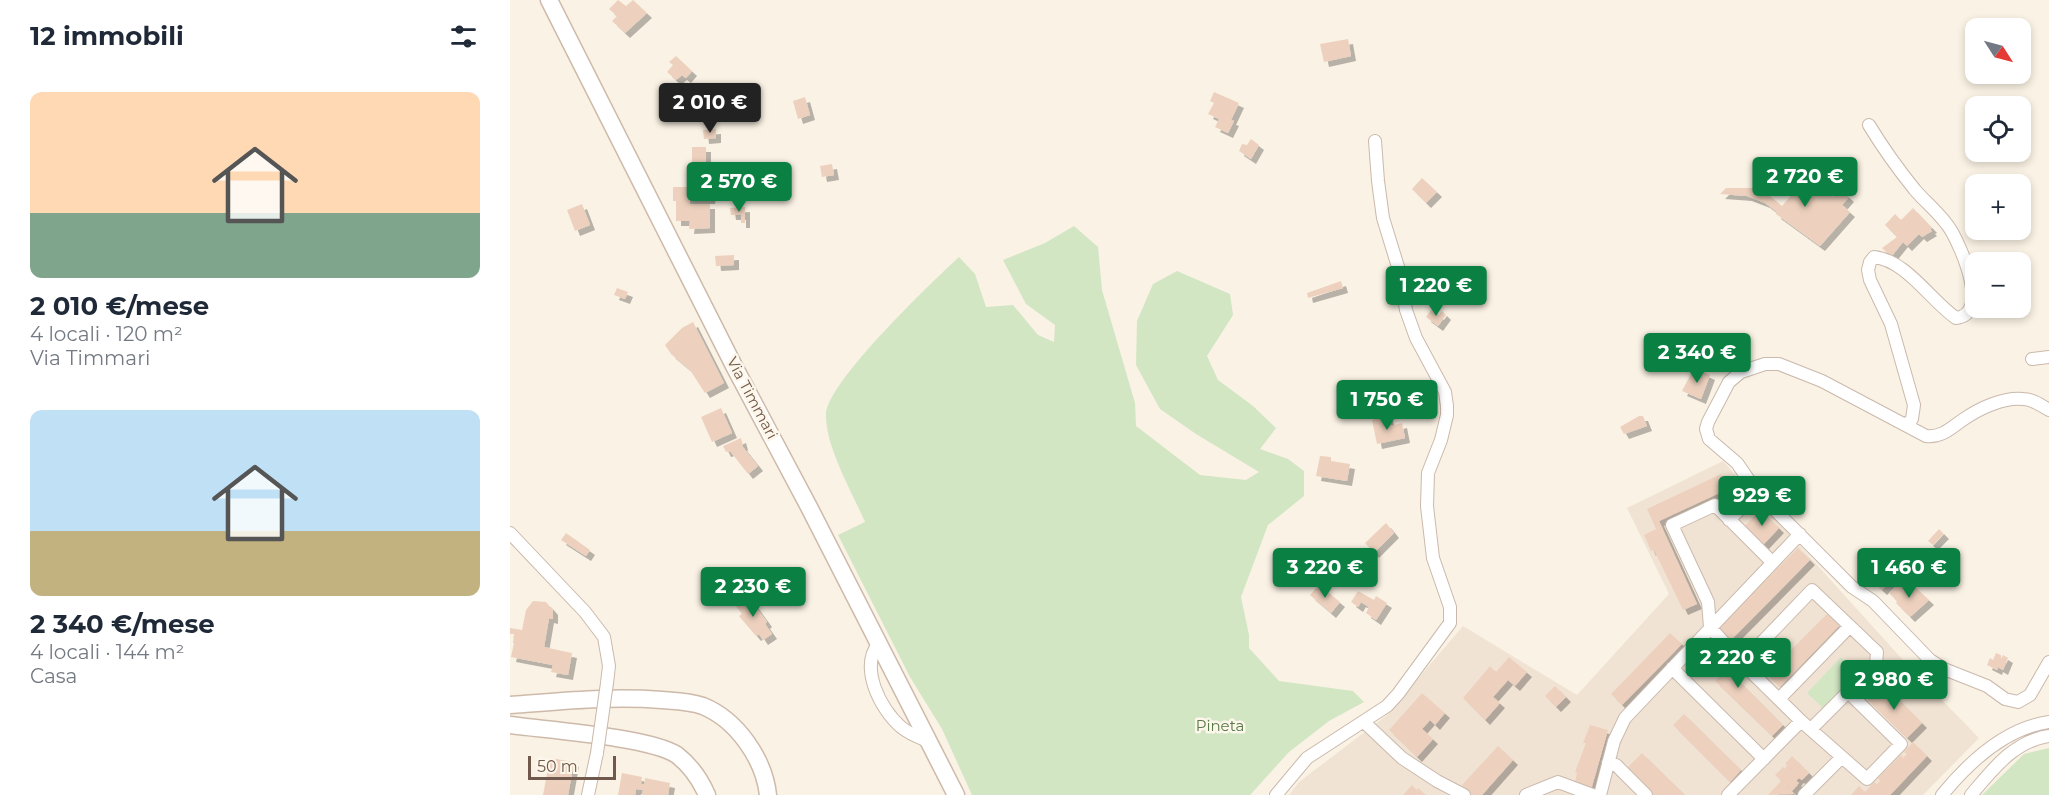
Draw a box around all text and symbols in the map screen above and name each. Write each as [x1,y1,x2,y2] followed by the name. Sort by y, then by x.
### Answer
[1965,18,2031,84] north arrow
[1965,18,2031,318] map controls
[30,20,184,52] text: 12 immobili
[447,20,480,53] icon: filters
[655,83,765,134] pin: 2 010 €
[673,90,747,114] text: 2 010 €
[1965,96,2031,162] button: locate
[201,131,309,239] icon: home
[1750,157,1860,208] pin: 2 720 €
[684,162,794,213] pin: 2 570 €
[1766,164,1844,188] text: 2 720 €
[701,169,777,193] text: 2 570 €
[1965,174,2031,240] button: +
[1965,252,2031,318] button: −
[1381,266,1491,317] pin: 1 220 €
[1400,273,1472,297] text: 1 220 €
[30,290,209,322] text: 2 010 €/mese
[30,322,183,346] text: 4 locali · 120 m²
[1642,333,1752,384] pin: 2 340 €
[1658,340,1736,364] text: 2 340 €
[30,346,150,370] text: Via Timmari
[723,353,782,442] street label: Via Timmari
[1332,380,1442,431] pin: 1 750 €
[1351,387,1423,411] text: 1 750 €
[201,449,309,557] icon: home
[1720,476,1804,527] pin: 929 €
[1732,483,1792,507] text: 929 €
[1270,548,1380,599] pin: 3 220 €
[1854,548,1964,599] pin: 1 460 €
[1287,555,1363,579] text: 3 220 €
[1871,555,1947,579] text: 1 460 €
[698,567,808,618] pin: 2 230 €
[715,574,791,598] text: 2 230 €
[30,608,215,640] text: 2 340 €/mese
[1683,638,1793,689] pin: 2 220 €
[30,640,184,664] text: 4 locali · 144 m²
[1700,645,1776,669] text: 2 220 €
[1839,660,1949,711] pin: 2 980 €
[30,664,77,688] text: Casa
[1855,667,1933,691] text: 2 980 €
[1196,716,1244,735] park label: Pineta
[528,753,616,780] scale bar
[537,757,578,776] text: 50 m

